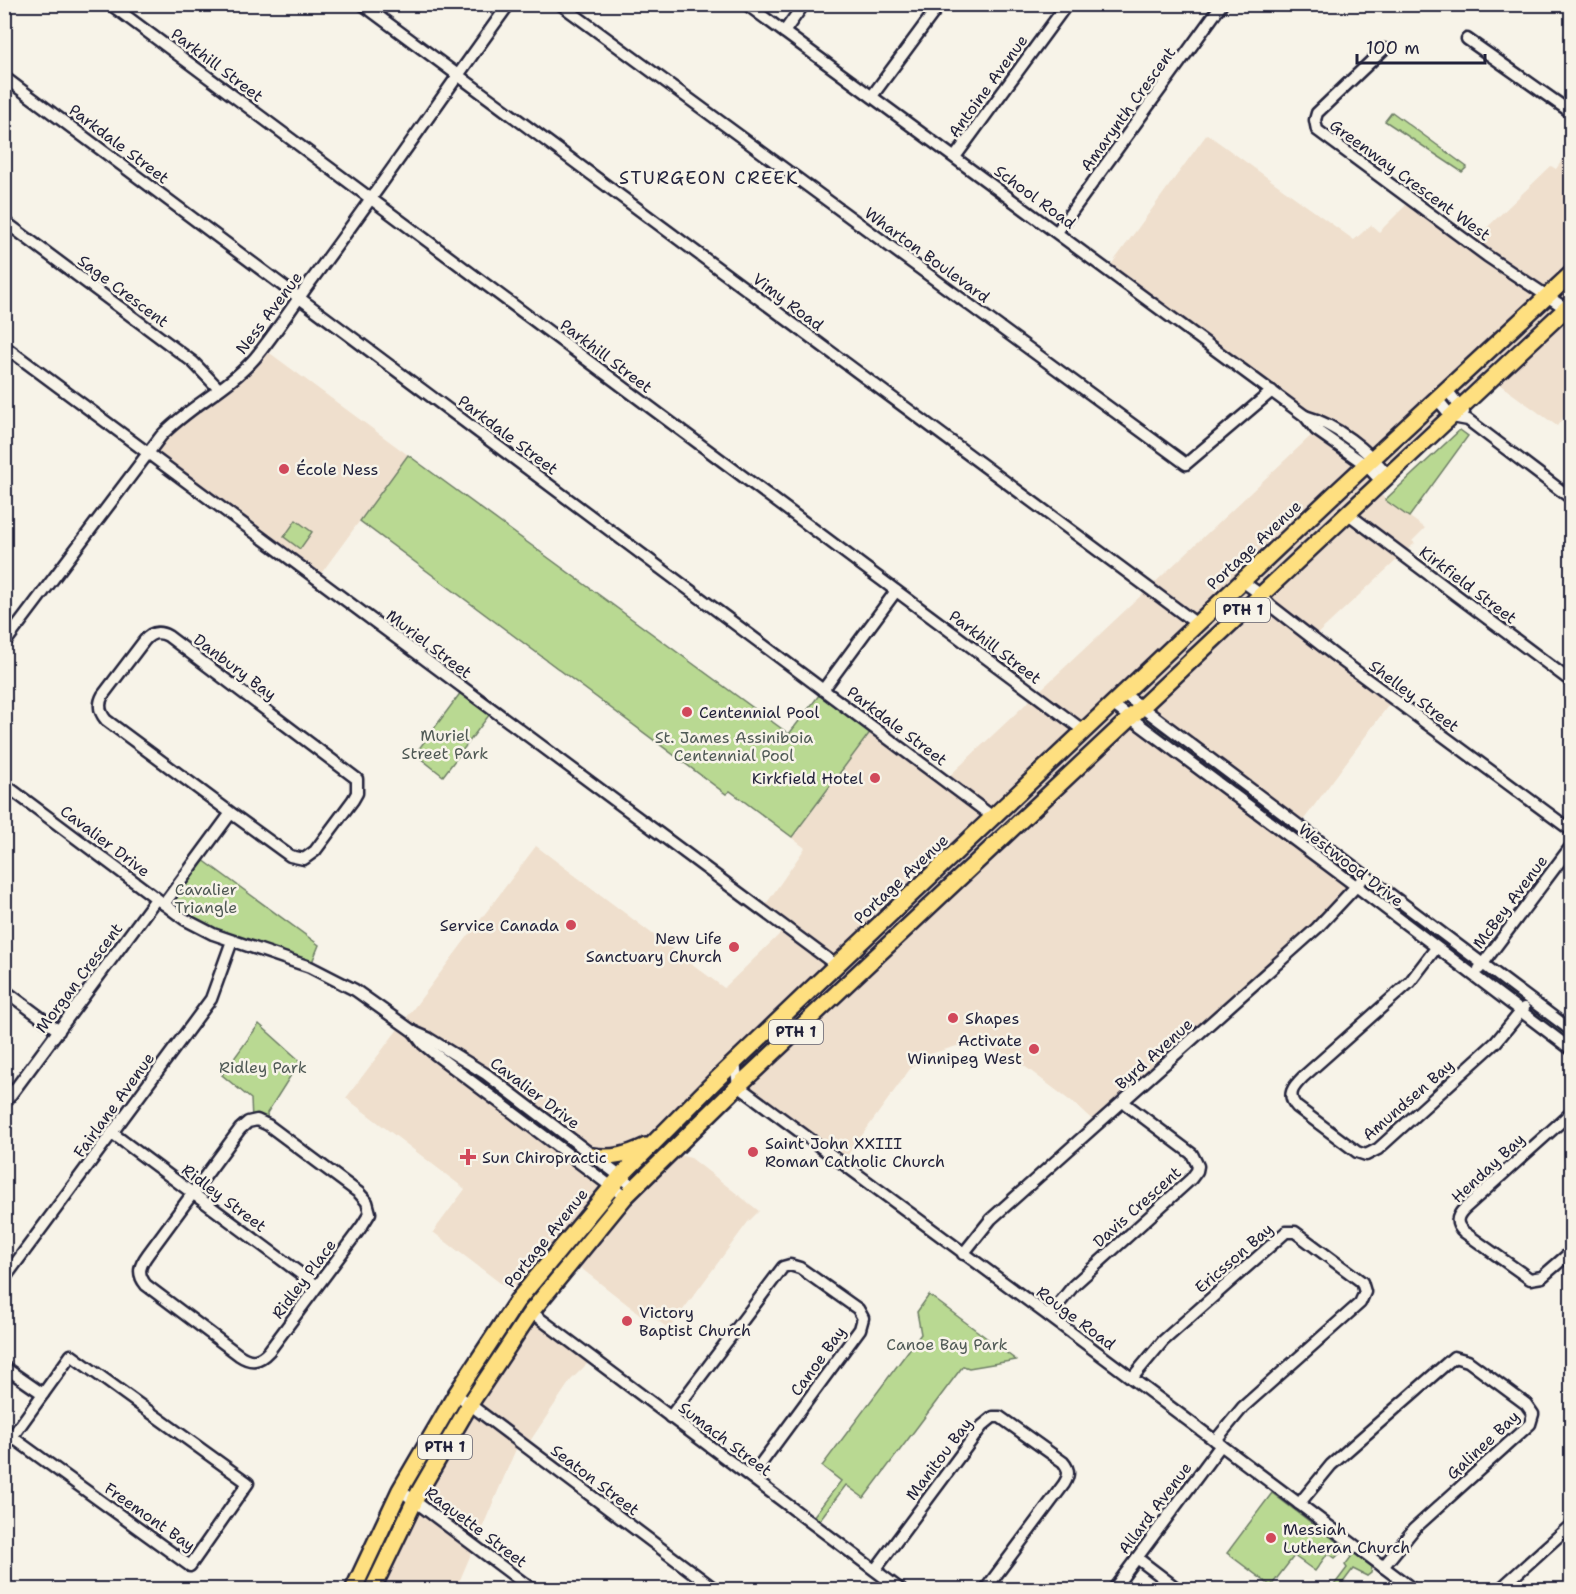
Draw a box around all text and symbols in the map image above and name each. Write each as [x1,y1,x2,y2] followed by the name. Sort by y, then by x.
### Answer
[167,23,267,107] street label: Parkhill Street
[1357,27,1484,65] scale bar
[944,30,1032,142] street label: Antoine Avenue
[1366,36,1420,60] text: 100 m
[1076,43,1180,175] street label: Amarynth Crescent
[65,99,173,189] street label: Parkdale Street
[1326,115,1494,245] street label: Greenway Crescent West
[990,160,1080,234] street label: School Road
[619,166,799,190] district label: STURGEON CREEK
[860,202,994,308] street label: Wharton Boulevard
[73,250,173,332] street label: Sage Crescent
[231,267,307,359] street label: Ness Avenue
[748,268,828,336] street label: Vimy Road
[556,314,656,398] street label: Parkhill Street
[454,390,562,480] street label: Parkdale Street
[296,459,379,480] place label: École Ness
[277,462,291,476] marker: École Ness
[1202,496,1306,594] street label: Portage Avenue
[1415,541,1521,629] street label: Kirkfield Street
[1216,598,1270,622] road number: PTH 1
[382,605,476,683] street label: Muriel Street
[945,605,1045,689] street label: Parkhill Street
[189,629,281,705] street label: Danbury Bay
[1365,655,1463,737] street label: Shelley Street
[843,681,951,771] street label: Parkdale Street
[699,702,820,723] place label: Centennial Pool
[680,705,694,719] marker: Centennial Pool
[402,725,488,764] park label: Muriel Street Park
[655,727,813,766] park label: St. James Assiniboia Centennial Pool
[752,768,863,789] place label: Kirkfield Hotel
[868,771,882,785] marker: Kirkfield Hotel
[56,800,154,882] street label: Cavalier Drive
[1294,819,1408,911] street label: Westwood Drive
[849,830,953,928] street label: Portage Avenue
[1468,851,1552,953] street label: McBey Avenue
[175,879,237,918] park label: Cavalier Triangle
[440,915,559,936] place label: Service Canada
[564,918,578,932] marker: Service Canada
[31,919,127,1037] street label: Morgan Crescent
[586,928,722,967] place label: New Life Sanctuary Church
[727,940,741,954] marker: New Life Sanctuary Church
[965,1008,1019,1029] place label: Shapes
[946,1011,960,1025] marker: Shapes
[1111,1014,1197,1094] street label: Byrd Avenue
[769,1020,823,1044] road number: PTH 1
[907,1030,1022,1069] place label: Activate Winnipeg West
[1027,1042,1041,1056] marker: Activate Winnipeg West
[69,1048,159,1162] street label: Fairlane Avenue
[486,1052,584,1134] street label: Cavalier Drive
[1358,1055,1458,1145] street label: Amundsen Bay
[219,1057,307,1078] park label: Ridley Park
[1447,1129,1529,1207] street label: Henday Bay
[765,1133,945,1172] place label: Saint John XXIII Roman Catholic Church
[746,1145,760,1159] marker: Saint John XXIII Roman Catholic Church
[482,1147,607,1168] place label: Sun Chiropractic
[459,1148,477,1166] marker: Sun Chiropractic
[177,1159,271,1237] street label: Ridley Street
[1089,1162,1185,1252] street label: Davis Crescent
[499,1184,593,1292] street label: Portage Avenue
[1191,1218,1277,1298] street label: Ericsson Bay
[267,1235,341,1323] street label: Ridley Place
[1032,1281,1120,1355] street label: Rouge Road
[639,1302,751,1341] place label: Victory Baptist Church
[620,1314,634,1328] marker: Victory Baptist Church
[786,1322,850,1400] street label: Canoe Bay
[886,1334,1008,1355] park label: Canoe Bay Park
[674,1397,776,1481] street label: Sumach Street
[1442,1406,1524,1484] street label: Galinee Bay
[901,1413,977,1505] street label: Manitou Bay
[418,1435,472,1459] road number: PTH 1
[546,1440,644,1520] street label: Seaton Street
[1114,1458,1196,1558] street label: Allard Avenue
[100,1478,200,1556] street label: Freemont Bay
[421,1482,531,1572] street label: Raquette Street
[1283,1519,1410,1558] place label: Messiah Lutheran Church
[1264,1531,1278,1545] marker: Messiah Lutheran Church

